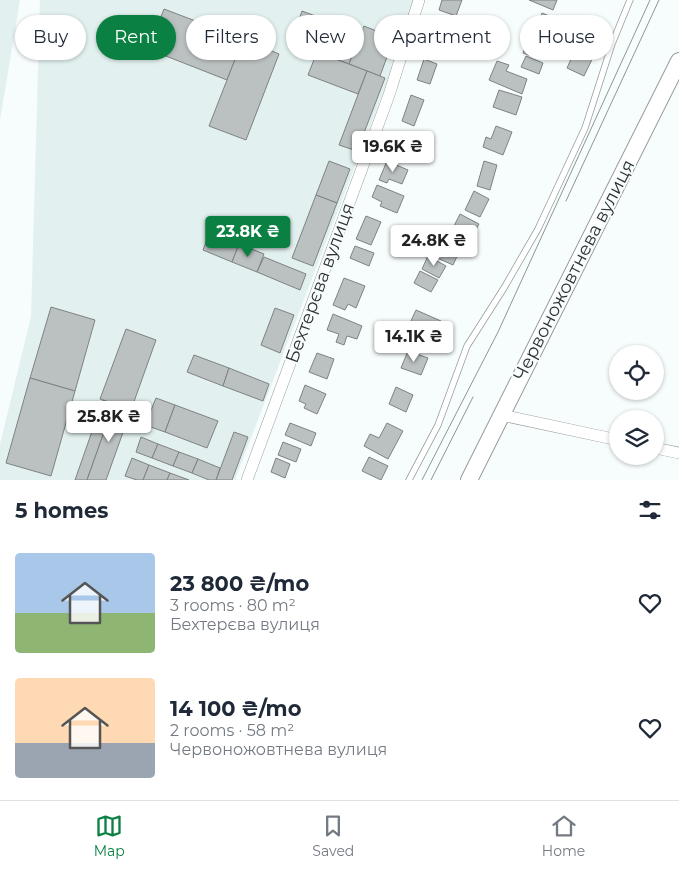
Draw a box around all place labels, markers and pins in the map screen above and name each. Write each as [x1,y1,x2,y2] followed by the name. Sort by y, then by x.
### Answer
[347,130,439,173] pin: 19.6K ₴
[202,216,294,258] pin: 23.8K ₴
[388,224,480,267] pin: 24.8K ₴
[368,320,460,363] pin: 14.1K ₴
[63,400,155,443] pin: 25.8K ₴

